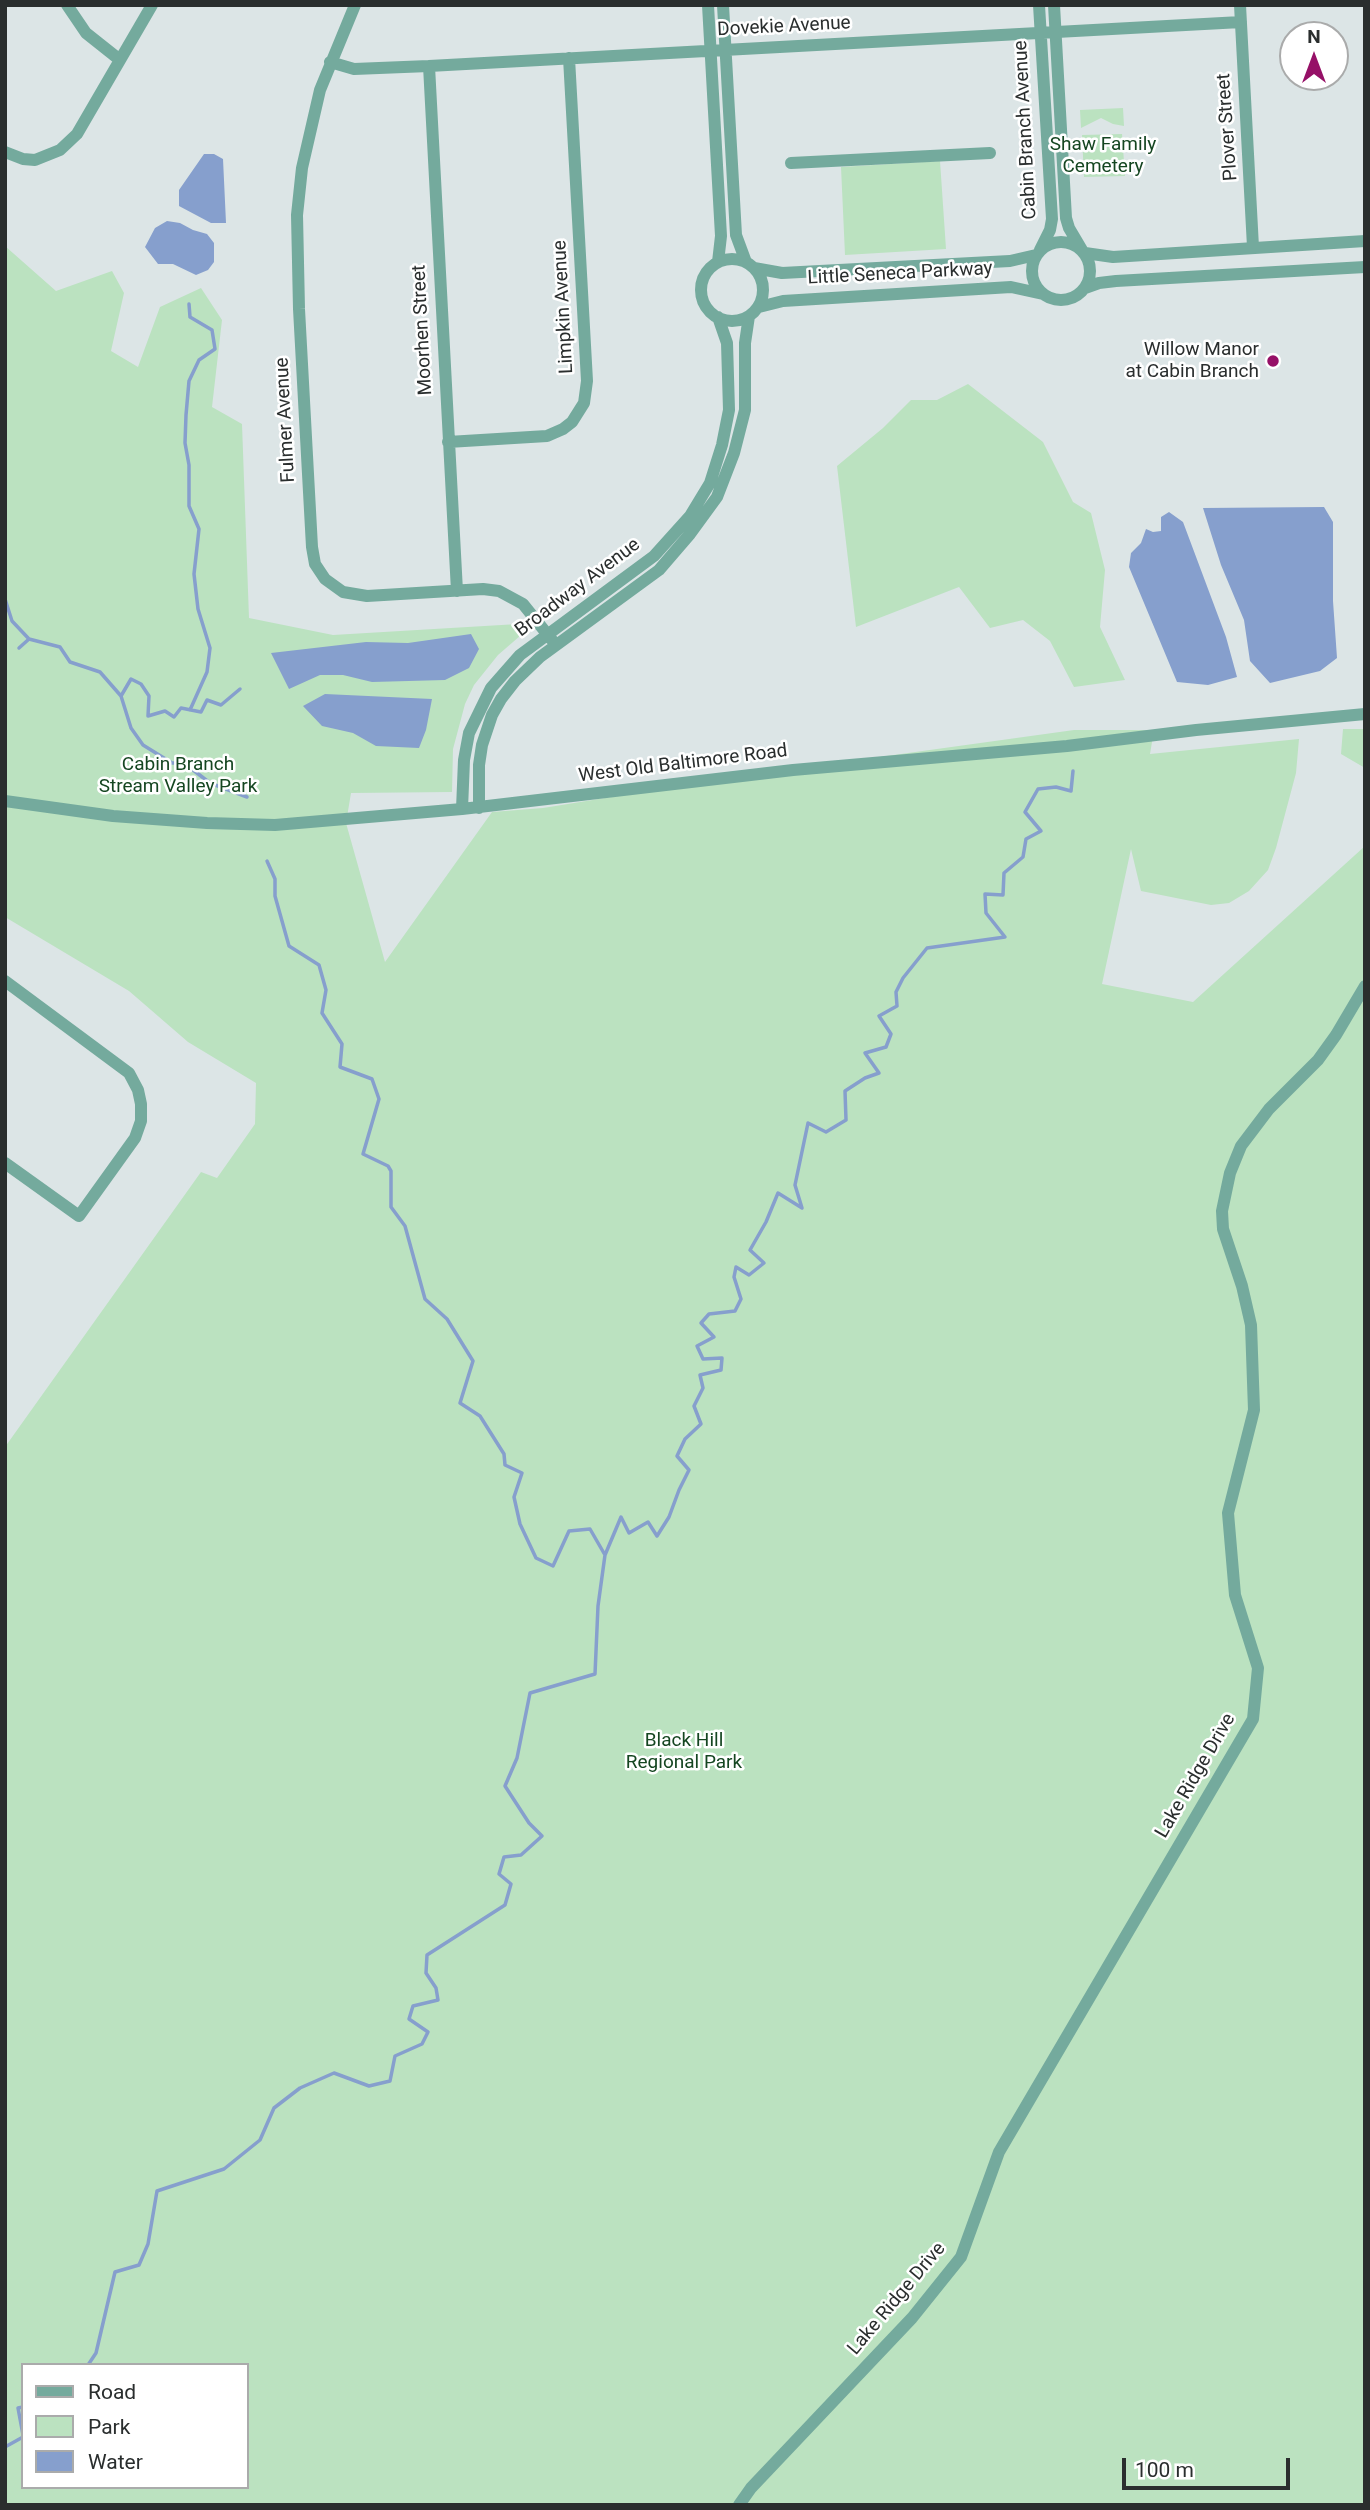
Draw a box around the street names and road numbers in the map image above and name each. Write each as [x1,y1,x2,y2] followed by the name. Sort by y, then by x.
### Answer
[717,12,851,42] street label: Dovekie Avenue
[1010,40,1042,220] street label: Cabin Branch Avenue
[1213,72,1243,182] street label: Plover Street
[549,240,579,374] street label: Limpkin Avenue
[807,258,993,290] street label: Little Seneca Parkway
[408,264,438,396] street label: Moorhen Street
[271,357,301,483] street label: Fulmer Avenue
[511,534,645,642] street label: Broadway Avenue
[577,740,789,788] street label: West Old Baltimore Road
[1151,1710,1241,1842] street label: Lake Ridge Drive
[843,2238,951,2360] street label: Lake Ridge Drive

